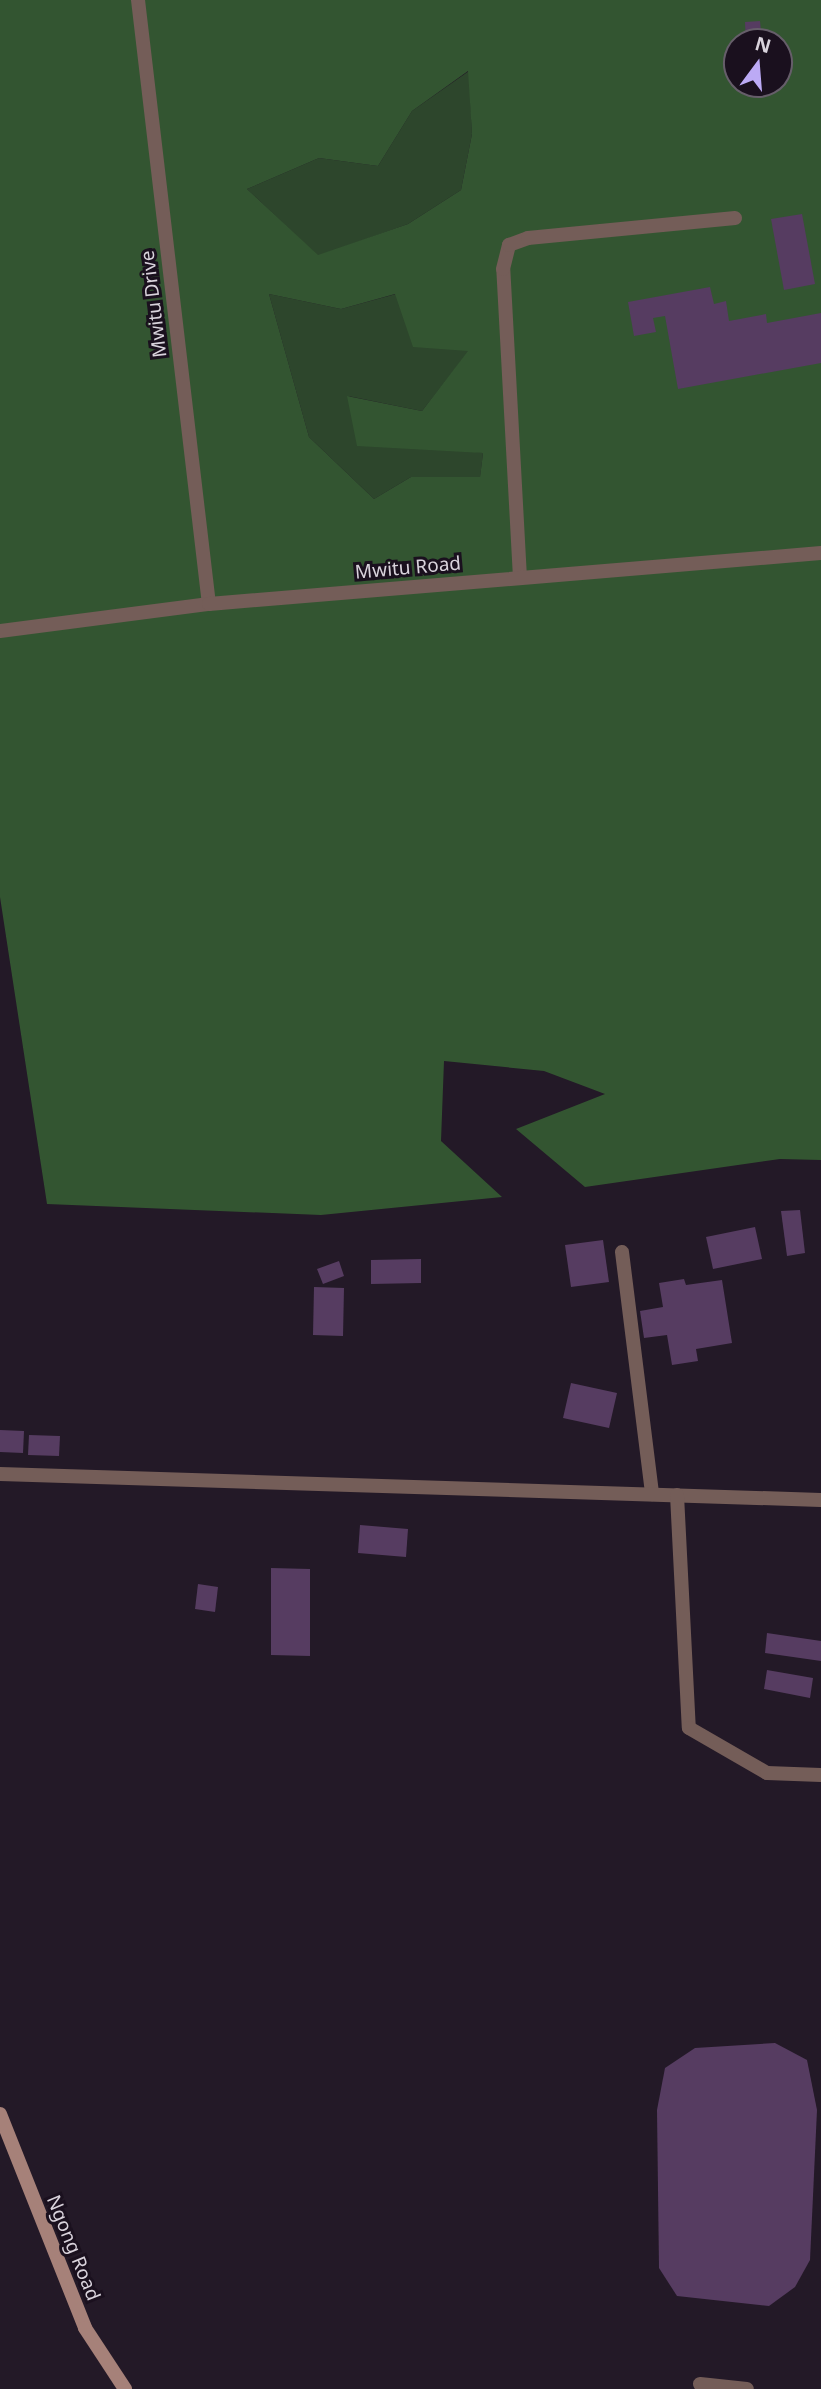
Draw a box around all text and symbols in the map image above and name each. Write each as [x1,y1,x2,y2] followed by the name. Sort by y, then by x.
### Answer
[723,28,793,98] north arrow
[752,30,774,59] text: N
[136,249,172,359] street label: Mwitu Drive
[354,552,462,584] street label: Mwitu Road
[42,2192,104,2304] street label: Ngong Road

